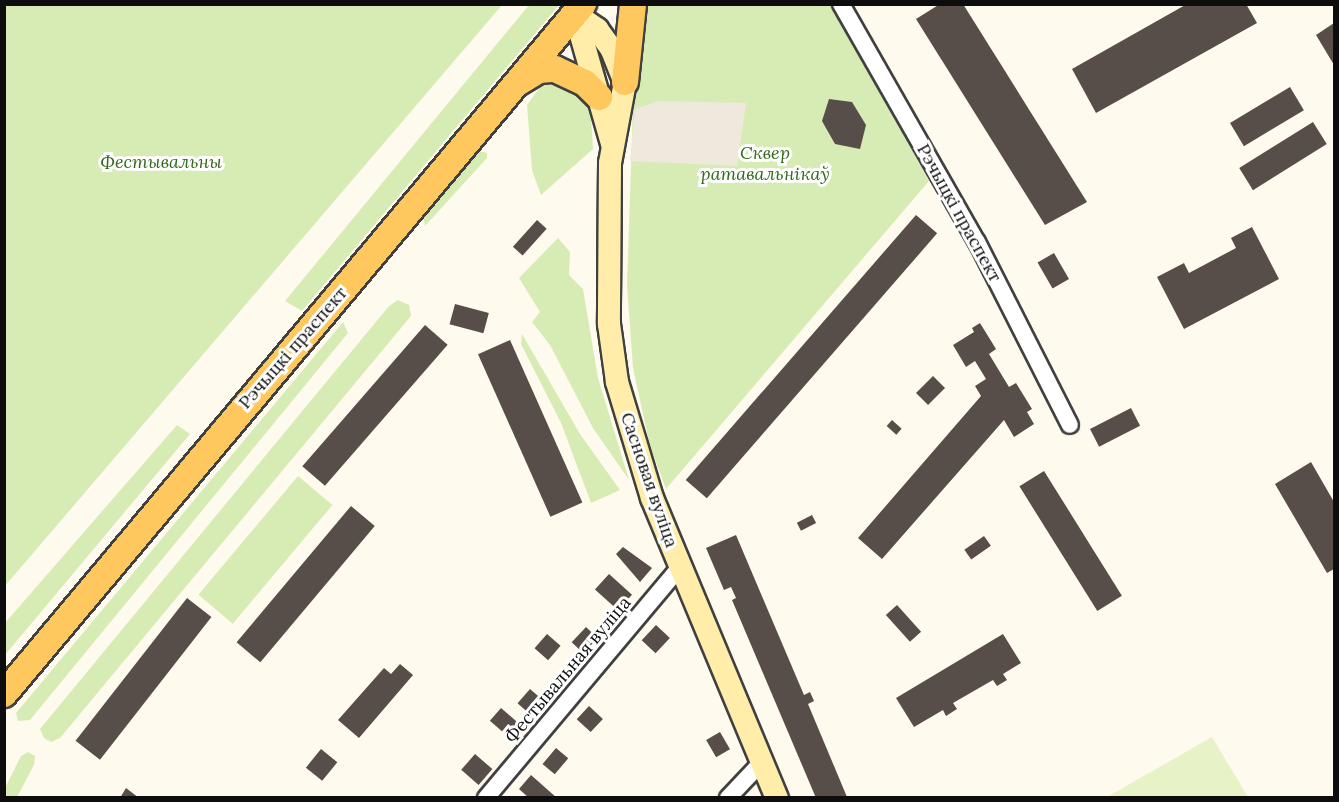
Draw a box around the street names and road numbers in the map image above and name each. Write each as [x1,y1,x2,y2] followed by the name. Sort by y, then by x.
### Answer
[912,140,1006,286] street label: Рэчыцкі праспект
[234,283,352,413] street label: Рэчыцкі праспект
[616,410,682,550] street label: Сасновая вуліца
[500,592,636,748] street label: Фестывальная вуліца

